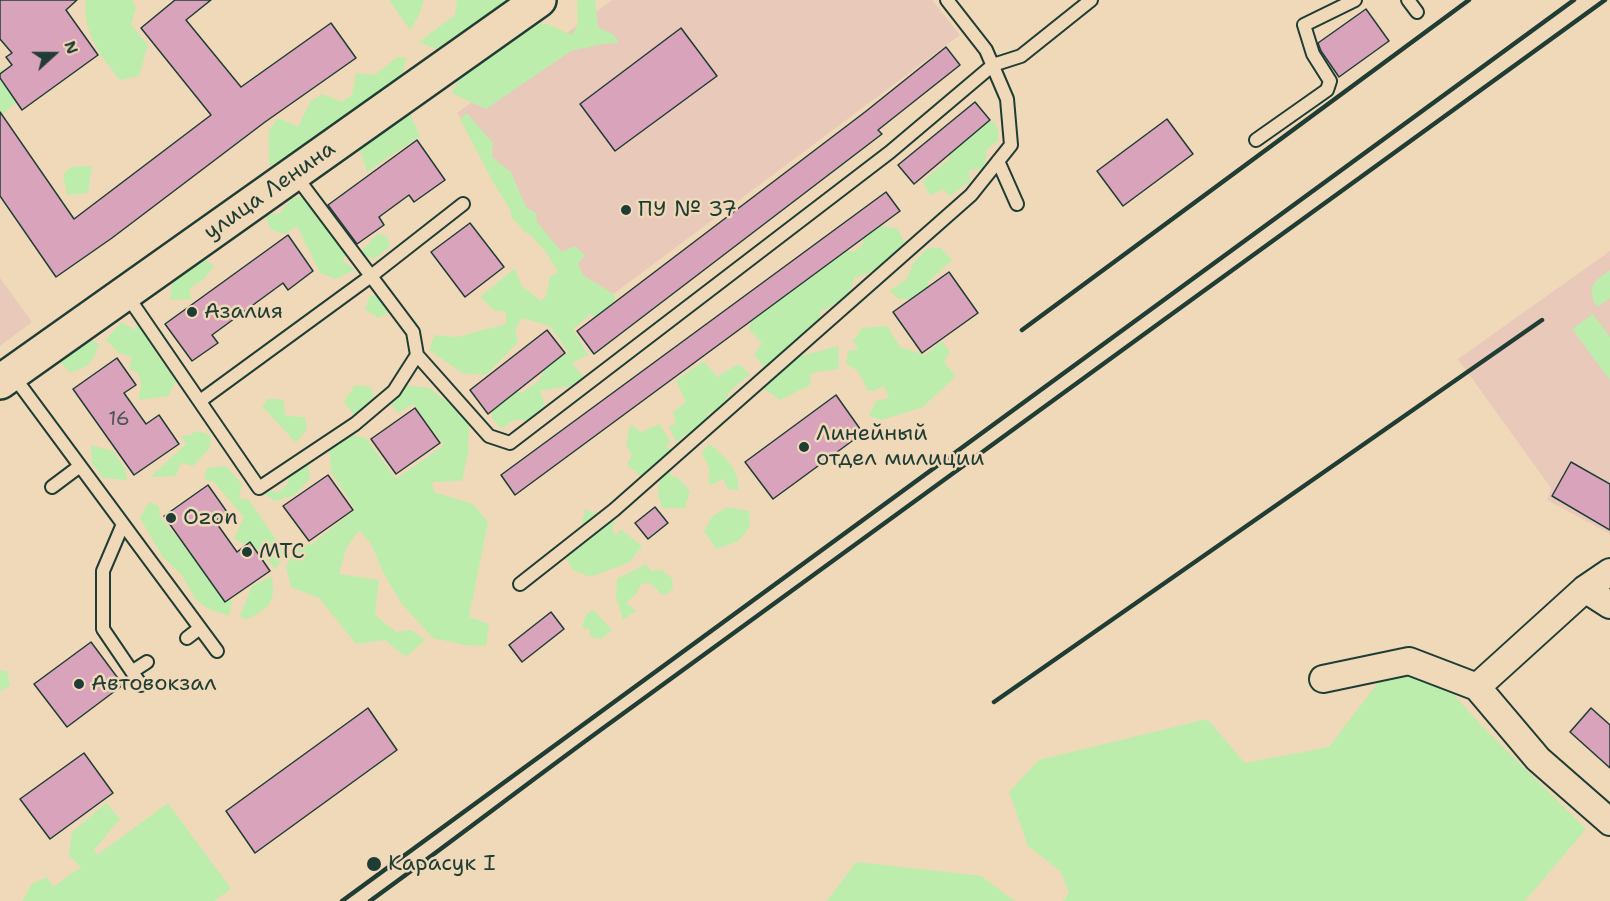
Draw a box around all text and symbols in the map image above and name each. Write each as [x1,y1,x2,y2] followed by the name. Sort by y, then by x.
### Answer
[24,24,84,84] north arrow
[59,38,83,57] text: N
[199,136,341,246] street label: улица Ленина
[638,197,737,223] place label: ПУ № 37
[619,203,633,217] marker: ПУ № 37
[204,299,283,325] place label: Азалия
[185,305,199,319] marker: Азалия
[108,408,130,432] house number: 16
[816,421,984,472] place label: Линейный отдел милиции
[797,440,811,454] marker: Линейный отдел милиции
[183,505,238,531] place label: Ozon
[164,511,178,525] marker: Ozon
[259,539,305,565] place label: МТС
[240,545,254,559] marker: МТС
[91,671,216,697] place label: Автовокзал
[72,677,86,691] marker: Автовокзал
[388,851,496,877] place label: Карасук I
[365,855,383,873] marker: Карасук I

